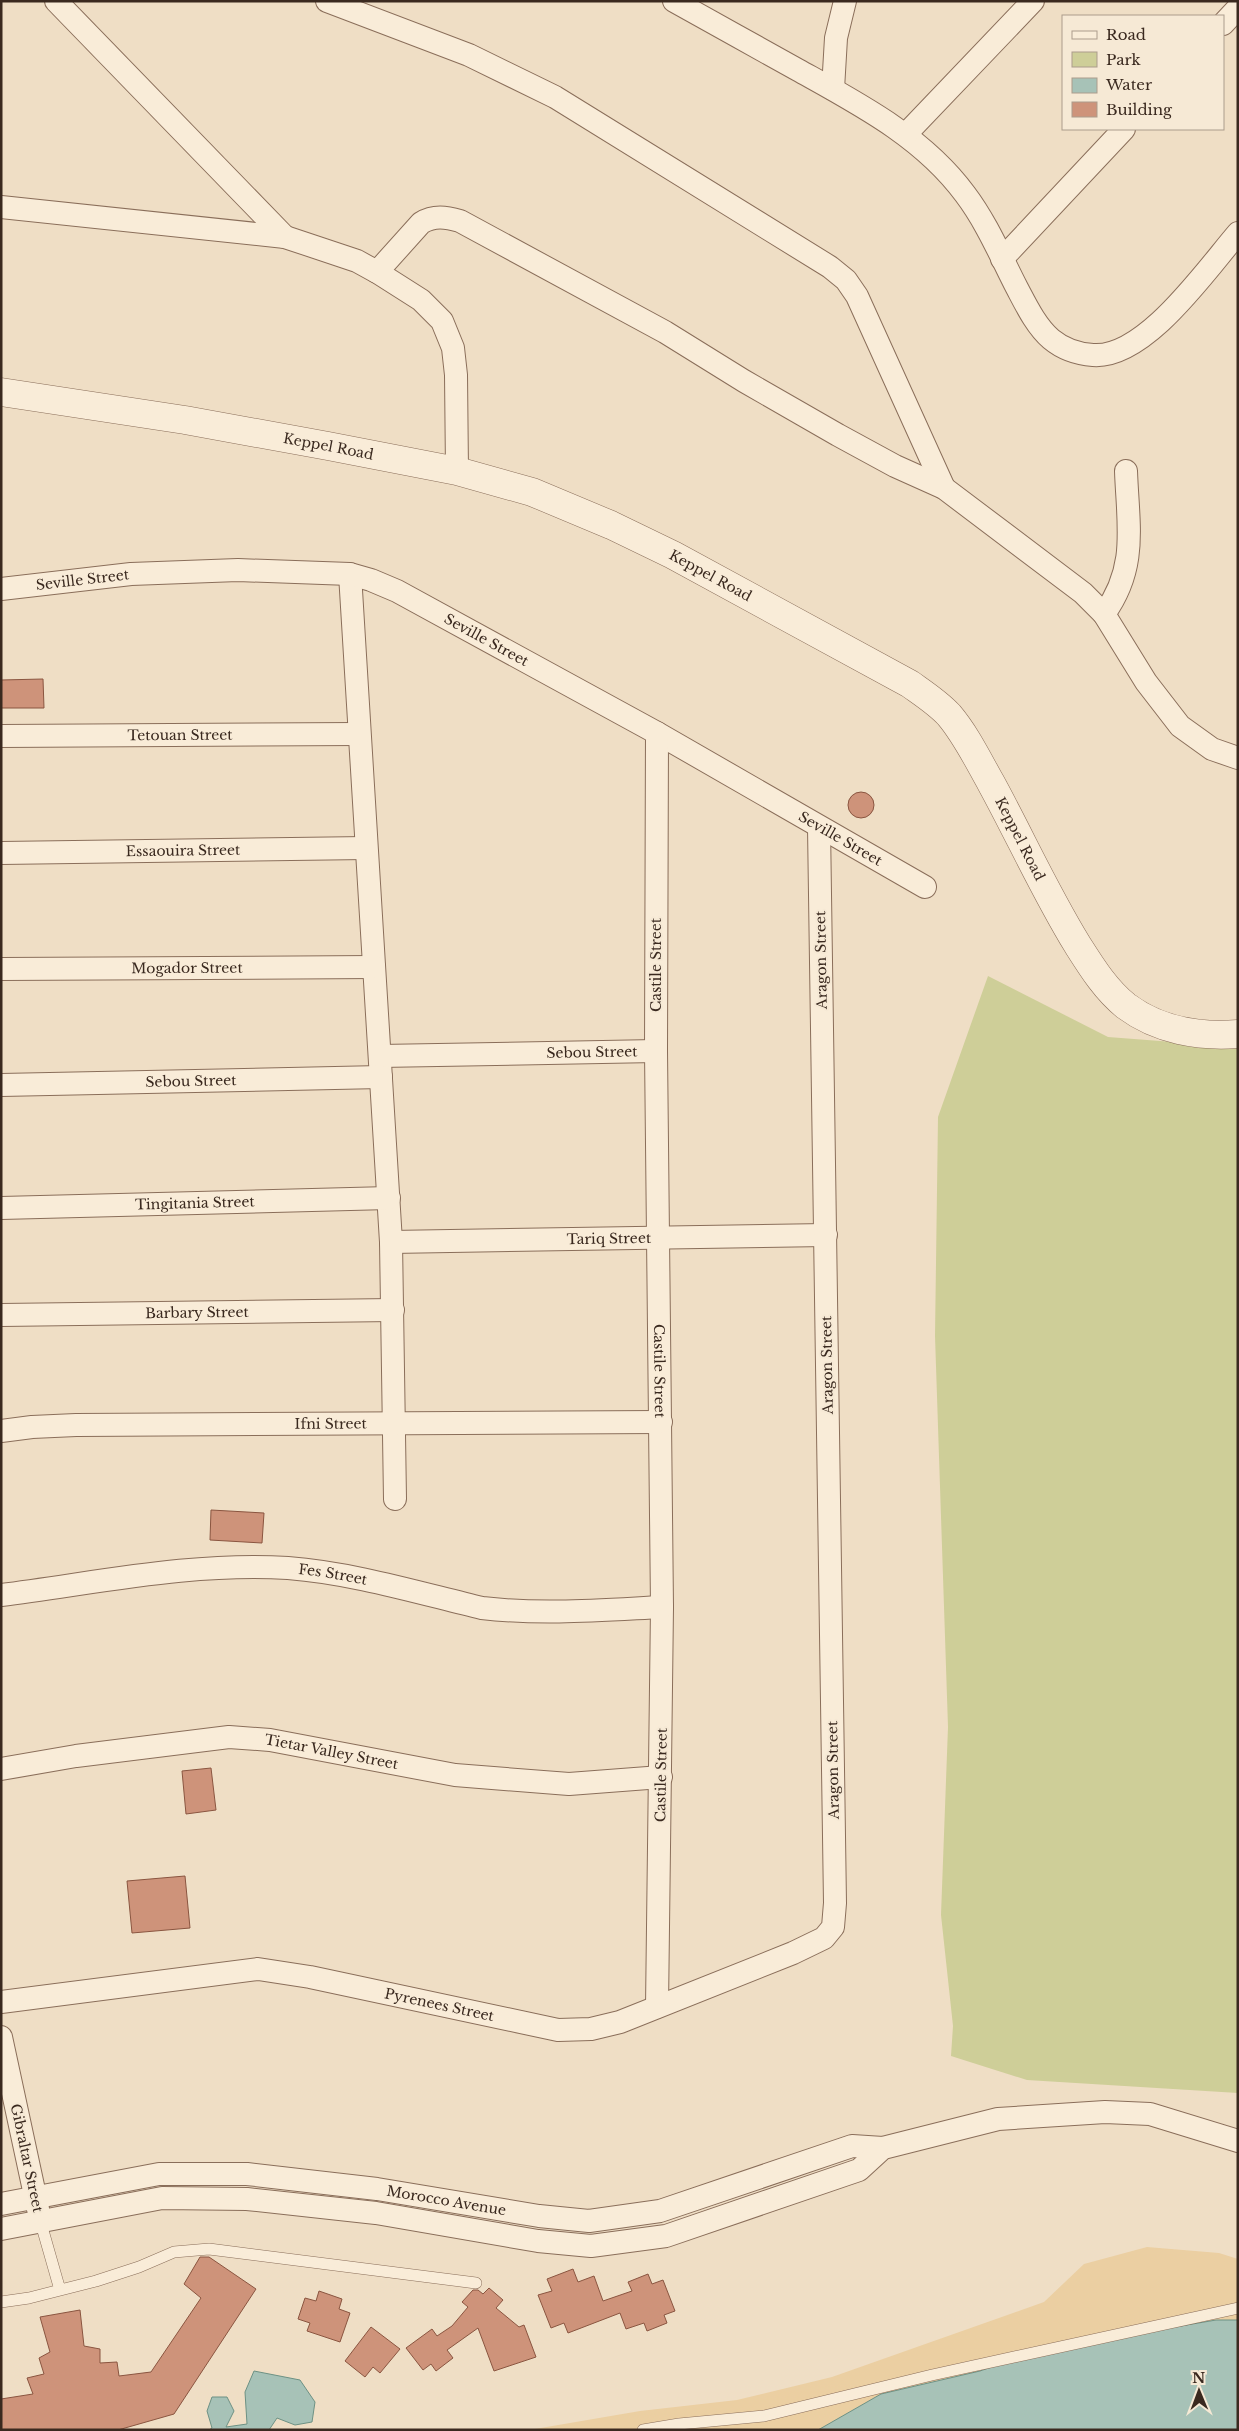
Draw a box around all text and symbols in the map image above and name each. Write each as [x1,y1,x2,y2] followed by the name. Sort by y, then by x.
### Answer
[1062,15,1224,130] legend
[1106,25,1146,44] text: Road
[1106,50,1142,69] text: Park
[1105,75,1153,94] text: Water
[1106,100,1173,119] text: Building
[282,429,376,464] street label: Keppel Road
[666,546,756,605] street label: Keppel Road
[35,565,131,594] street label: Seville Street
[441,610,532,671] street label: Seville Street
[127,726,233,744] street label: Tetouan Street
[991,794,1049,884] street label: Keppel Road
[795,807,886,870] street label: Seville Street
[126,841,241,860] street label: Essaouira Street
[811,910,831,1010] street label: Aragon Street
[647,917,665,1012] street label: Castile Street
[131,959,243,977] street label: Mogador Street
[546,1042,638,1062] street label: Sebou Street
[145,1071,237,1091] street label: Sebou Street
[135,1192,256,1214] street label: Tingitania Street
[567,1229,652,1248] street label: Tariq Street
[145,1303,250,1322] street label: Barbary Street
[817,1315,837,1415] street label: Aragon Street
[650,1324,669,1419] street label: Castile Street
[295,1415,368,1433] street label: Ifni Street
[297,1560,369,1589] street label: Fes Street
[823,1720,843,1820] street label: Aragon Street
[651,1727,671,1822] street label: Castile Street
[263,1730,400,1773] street label: Tietar Valley Street
[383,1984,496,2025] street label: Pyrenees Street
[7,2102,47,2215] street label: Gibraltar Street
[385,2182,507,2219] street label: Morocco Avenue
[1174,2366,1224,2416] north arrow
[1192,2369,1206,2387] text: N

